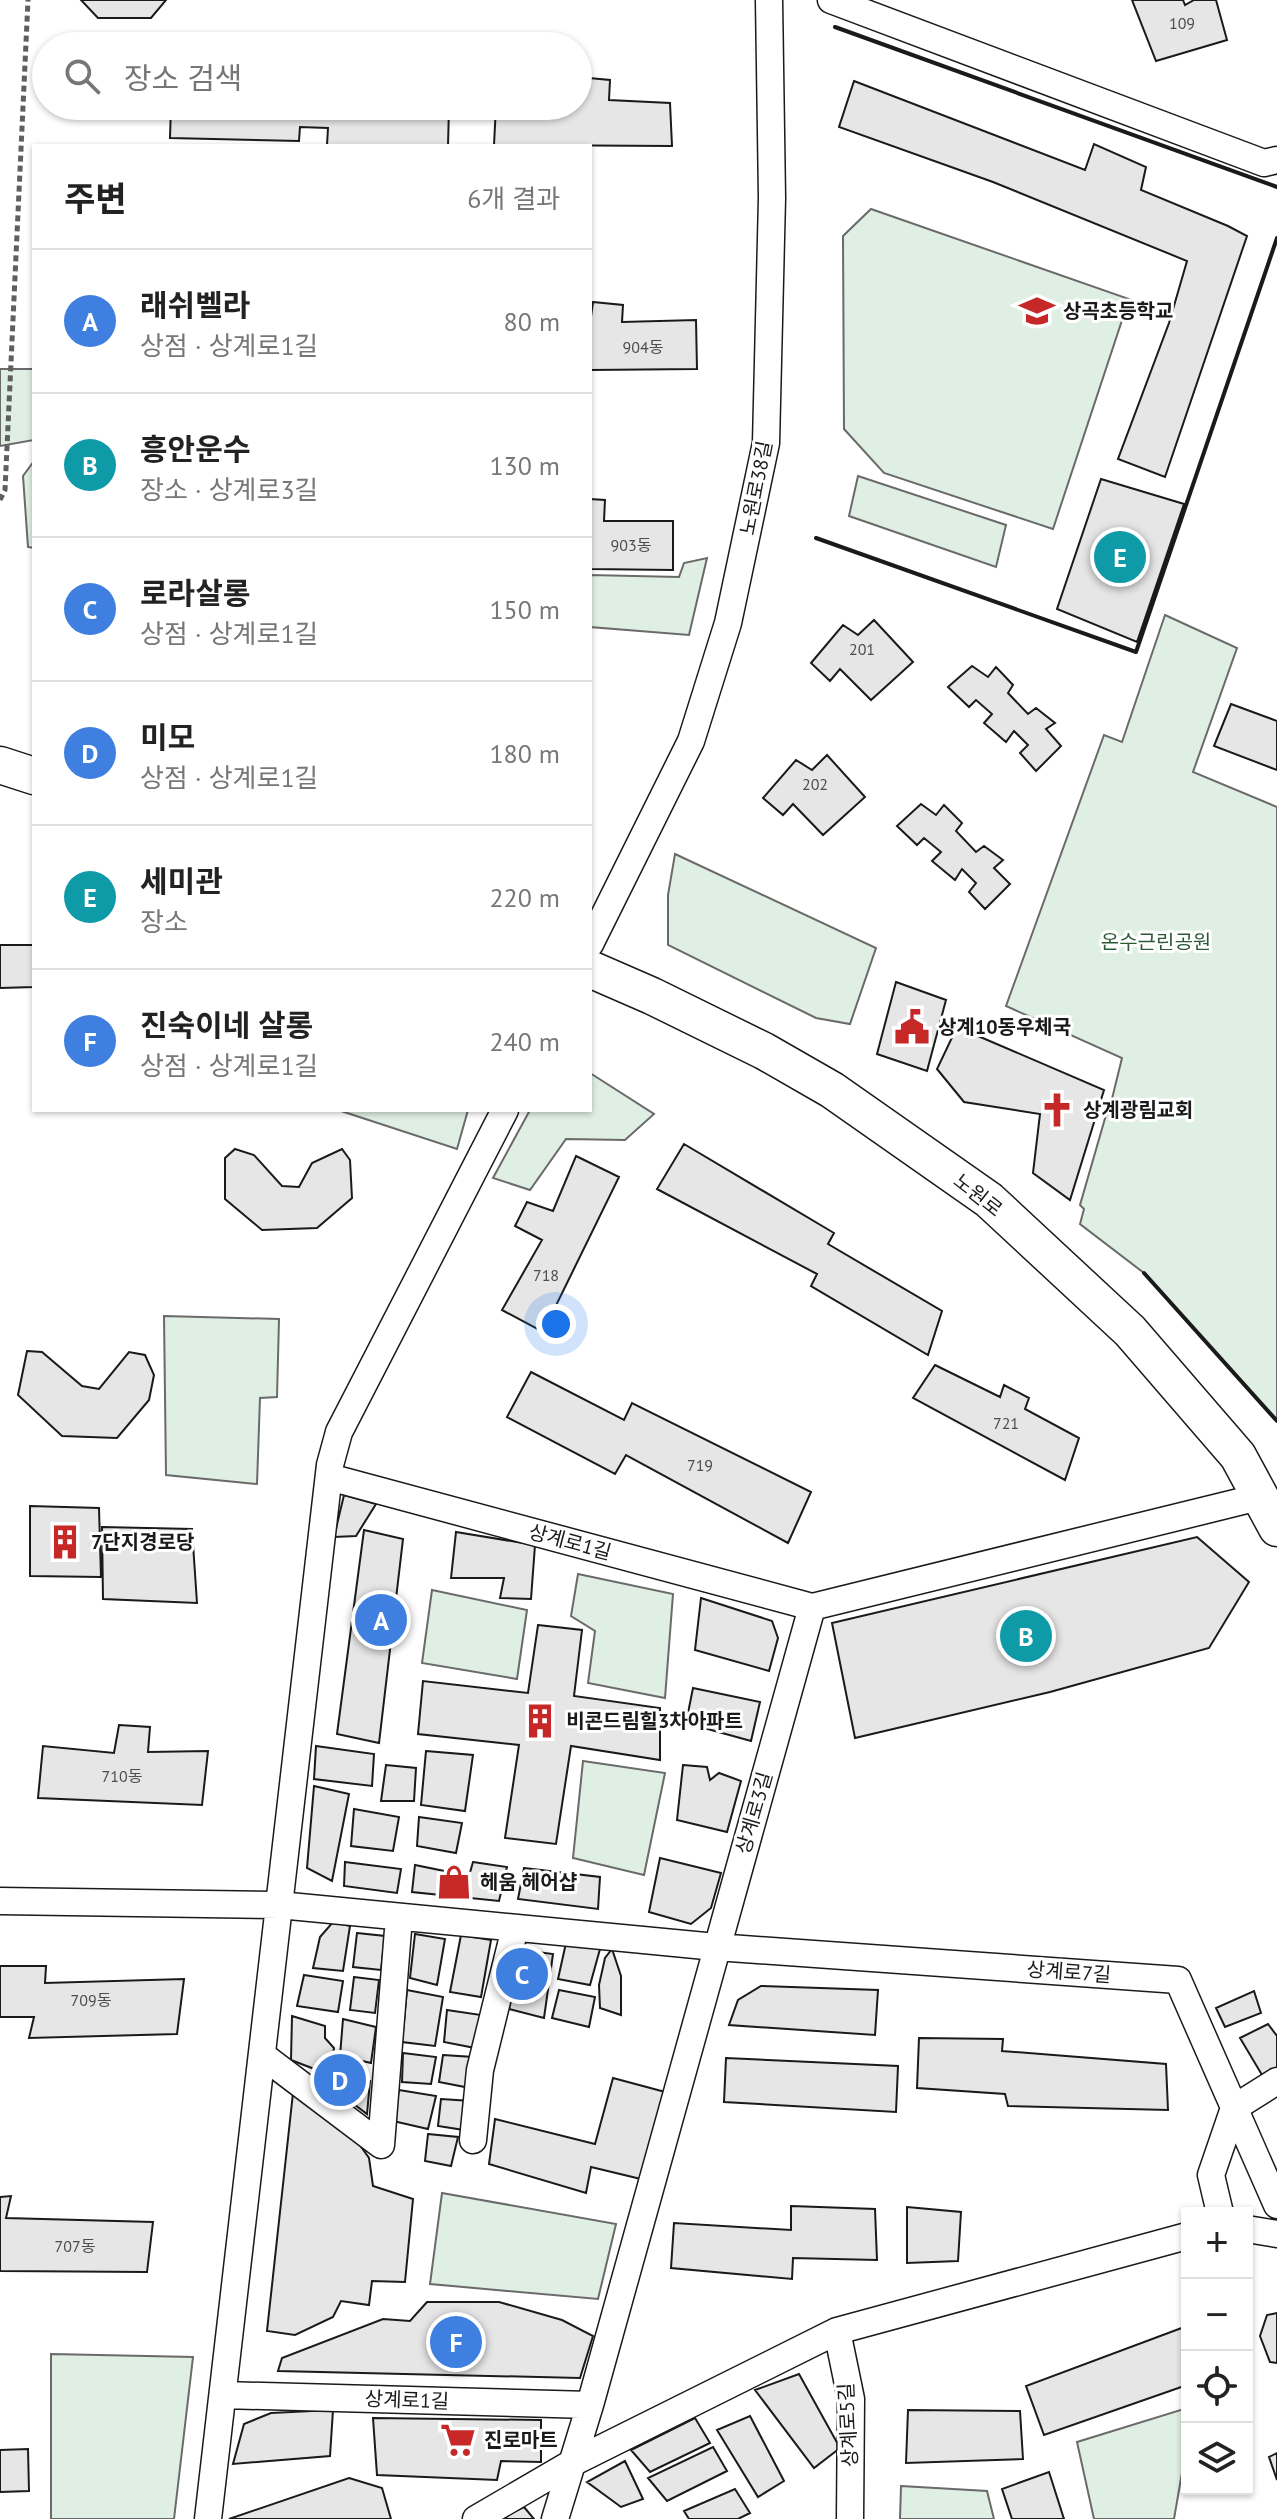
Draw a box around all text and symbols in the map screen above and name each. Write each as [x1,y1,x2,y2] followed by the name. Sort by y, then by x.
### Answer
[1169,13,1195,33] house number: 109
[32,32,592,120] search box
[60,54,104,98] icon: search
[124,58,242,97] text: 장소 검색
[64,176,127,220] text: 주변
[467,182,560,215] text: 6개 결과
[140,285,250,324] text: 래쉬벨라
[1018,292,1056,330] school or university icon: 상곡초등학교
[1063,298,1173,324] place label: 상곡초등학교
[82,305,98,338] text: A
[504,305,560,338] text: 80 m
[140,329,319,362] text: 상점 · 상계로1길
[623,337,664,357] house number: 904동
[140,429,250,468] text: 흥안운수
[734,439,778,537] street label: 노원로38길
[82,449,98,482] text: B
[489,449,560,482] text: 130 m
[140,473,319,506] text: 장소 · 상계로3길
[1094,527,1146,587] pin: E
[611,535,652,555] house number: 903동
[140,573,250,612] text: 로라살롱
[83,593,97,626] text: C
[489,593,560,626] text: 150 m
[140,617,319,650] text: 상점 · 상계로1길
[849,639,875,659] house number: 201
[140,717,195,756] text: 미모
[82,737,98,770] text: D
[489,737,560,770] text: 180 m
[140,761,319,794] text: 상점 · 상계로1길
[802,774,828,794] house number: 202
[140,861,223,900] text: 세미관
[83,881,97,914] text: E
[489,881,560,914] text: 220 m
[140,905,188,938] text: 장소
[1101,929,1211,955] park label: 온수근린공원
[140,1005,313,1044] text: 진숙이네 살롱
[893,1008,931,1046] public building icon: 상계10동우체국
[938,1014,1071,1040] place label: 상계10동우체국
[83,1025,97,1058] text: F
[489,1025,560,1058] text: 240 m
[140,1049,319,1082] text: 상점 · 상계로1길
[1038,1091,1076,1129] church icon: 상계광림교회
[1083,1097,1193,1123] place label: 상계광림교회
[948,1168,1008,1222] street label: 노원로
[533,1265,559,1285] house number: 718
[536,1304,576,1344] your location
[993,1413,1019,1433] house number: 721
[687,1455,713,1475] house number: 719
[526,1519,614,1565] street label: 상계로1길
[46,1523,84,1561] building icon: 7단지경로당
[91,1529,194,1555] place label: 7단지경로당
[355,1590,407,1650] pin: A
[1000,1606,1052,1666] pin: B
[521,1702,559,1740] building icon: 비콘드림힐3차아파트
[566,1708,743,1734] place label: 비콘드림힐3차아파트
[102,1766,143,1786] house number: 710동
[730,1769,778,1857] street label: 상계로3길
[435,1863,473,1901] shop icon: 헤움 헤어샵
[480,1869,577,1895] place label: 헤움 헤어샵
[496,1944,548,2004] pin: C
[1026,1956,1112,1988] street label: 상계로7길
[71,1990,112,2010] house number: 709동
[314,2050,366,2110] pin: D
[1181,2207,1253,2495] map controls
[1181,2207,1253,2279] button: +
[55,2236,96,2256] house number: 707동
[1181,2279,1253,2351] button: −
[430,2312,482,2372] pin: F
[1181,2351,1253,2423] button: locate
[833,2382,863,2468] street label: 상계로5길
[364,2386,450,2414] street label: 상계로1길
[439,2421,477,2459] supermarket icon: 진로마트
[1181,2423,1253,2495] button: layers
[484,2427,558,2453] place label: 진로마트

